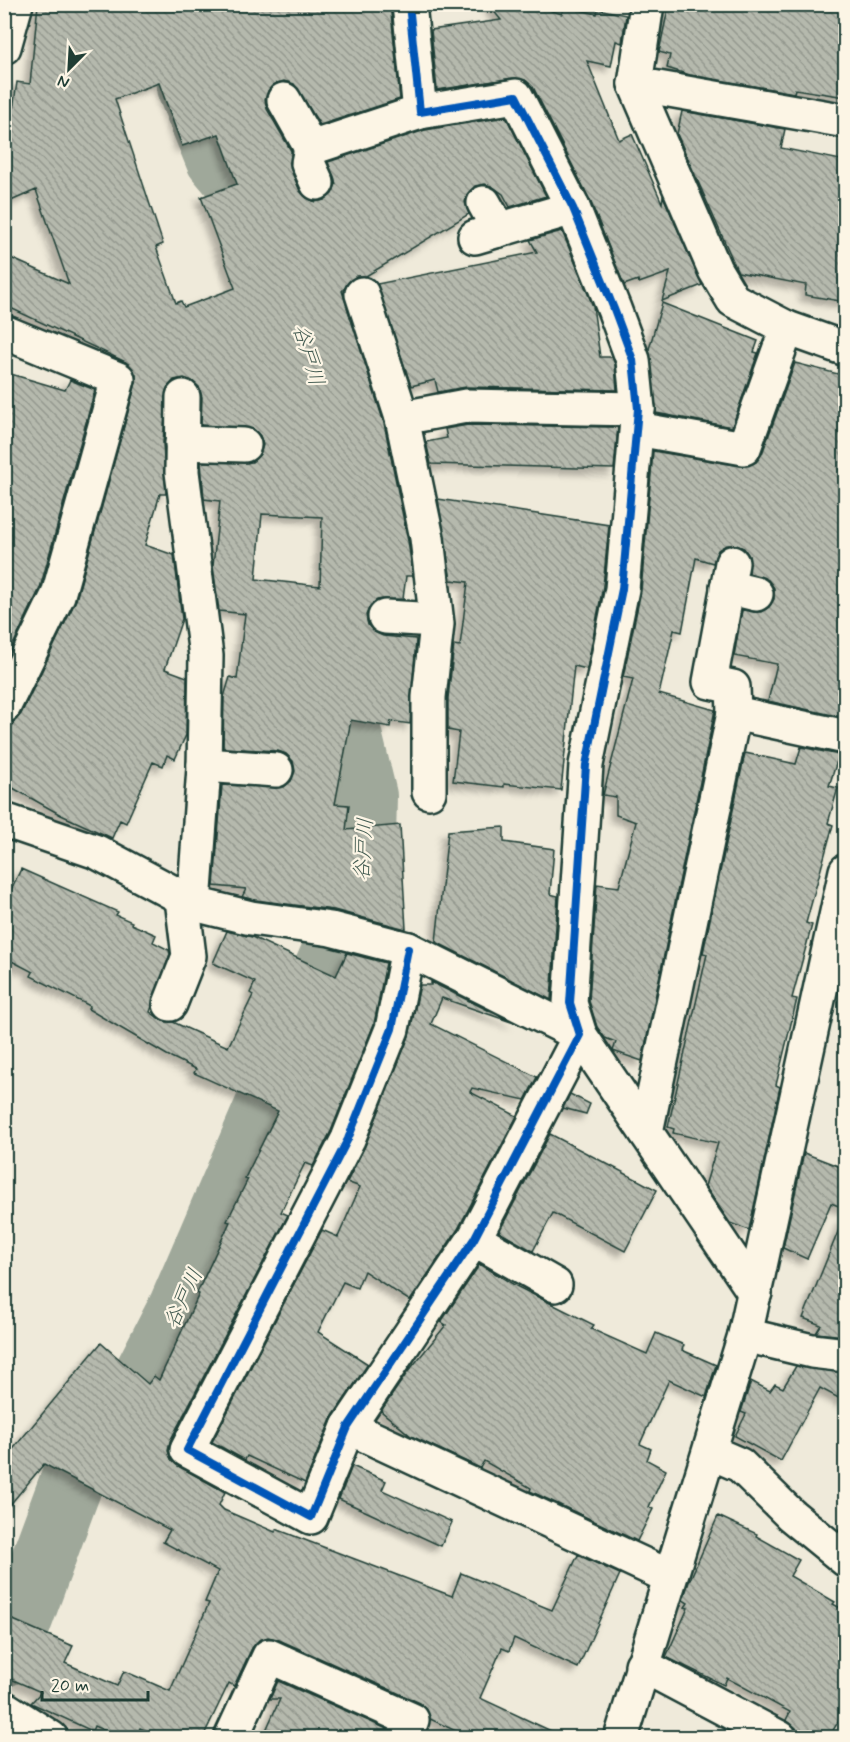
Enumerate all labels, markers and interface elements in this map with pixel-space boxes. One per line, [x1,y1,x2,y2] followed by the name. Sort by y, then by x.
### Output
[39,39,99,99] north arrow
[54,70,73,93] text: N
[286,321,330,389] water label: 谷戸川
[348,817,380,881] water label: 谷戸川
[158,1264,210,1333] water label: 谷戸川
[42,1664,148,1702] scale bar
[51,1674,89,1698] text: 20 m

